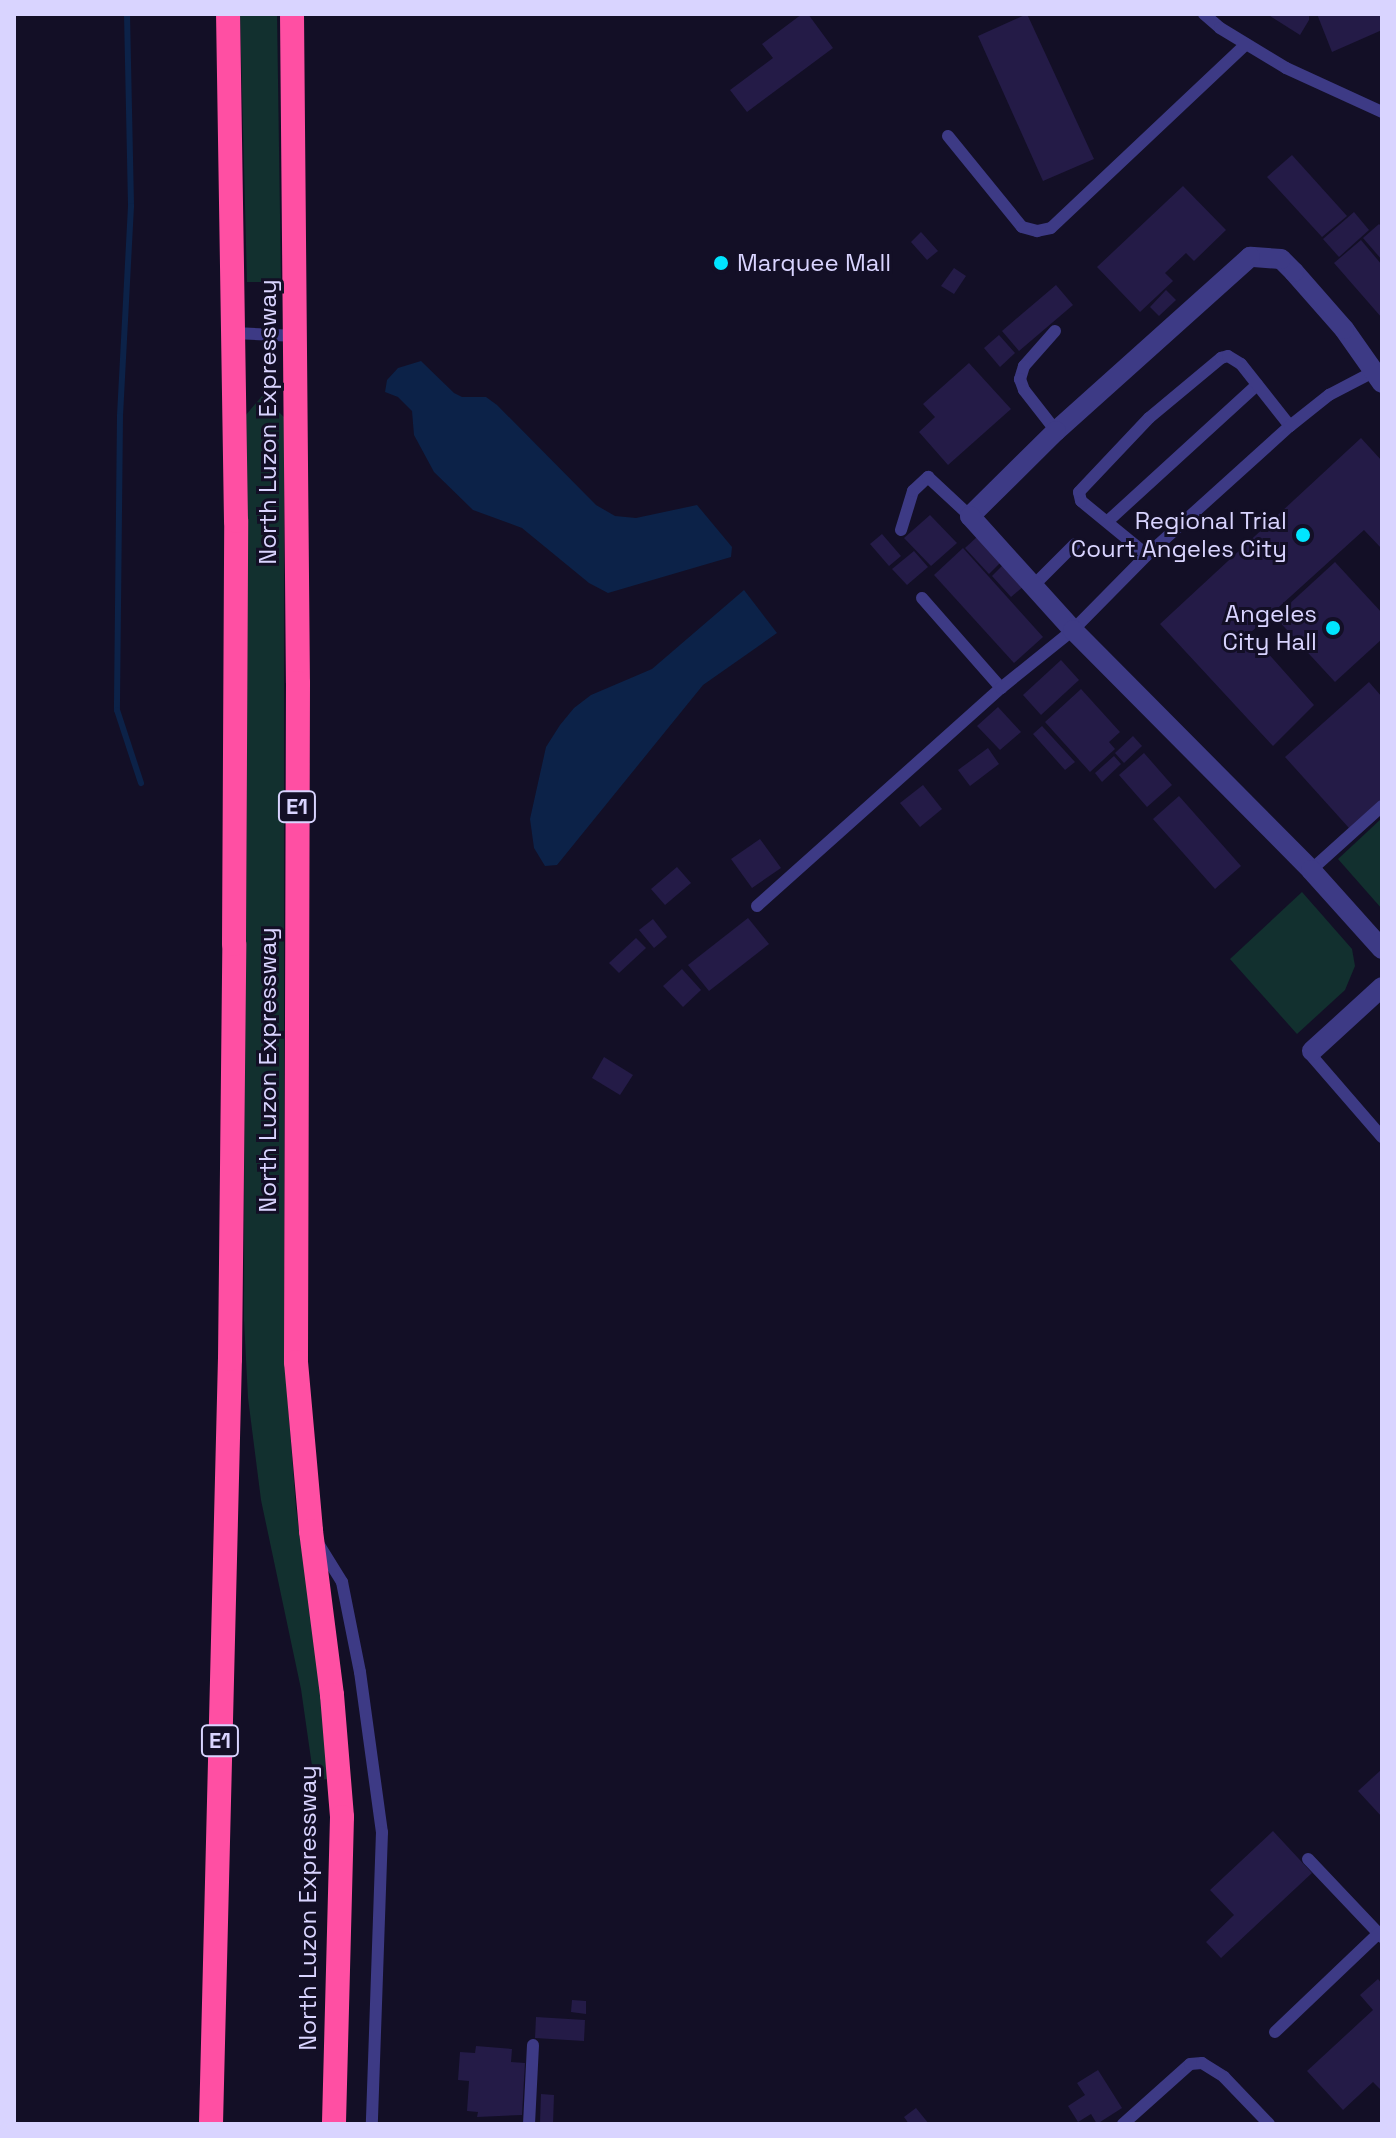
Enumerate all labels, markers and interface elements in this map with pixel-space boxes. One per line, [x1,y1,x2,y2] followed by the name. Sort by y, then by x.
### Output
[737,249,891,277] place label: Marquee Mall
[712,254,730,272] marker: Marquee Mall
[254,279,282,565] street label: North Luzon Expressway
[1070,507,1287,563] place label: Regional Trial Court Angeles City
[1294,526,1312,544] marker: Regional Trial Court Angeles City
[1223,600,1317,656] place label: Angeles City Hall
[1324,619,1342,637] marker: Angeles City Hall
[277,789,317,825] road number: E1
[254,927,282,1213] street label: North Luzon Expressway
[200,1723,240,1759] road number: E1
[294,1765,322,2051] street label: North Luzon Expressway

